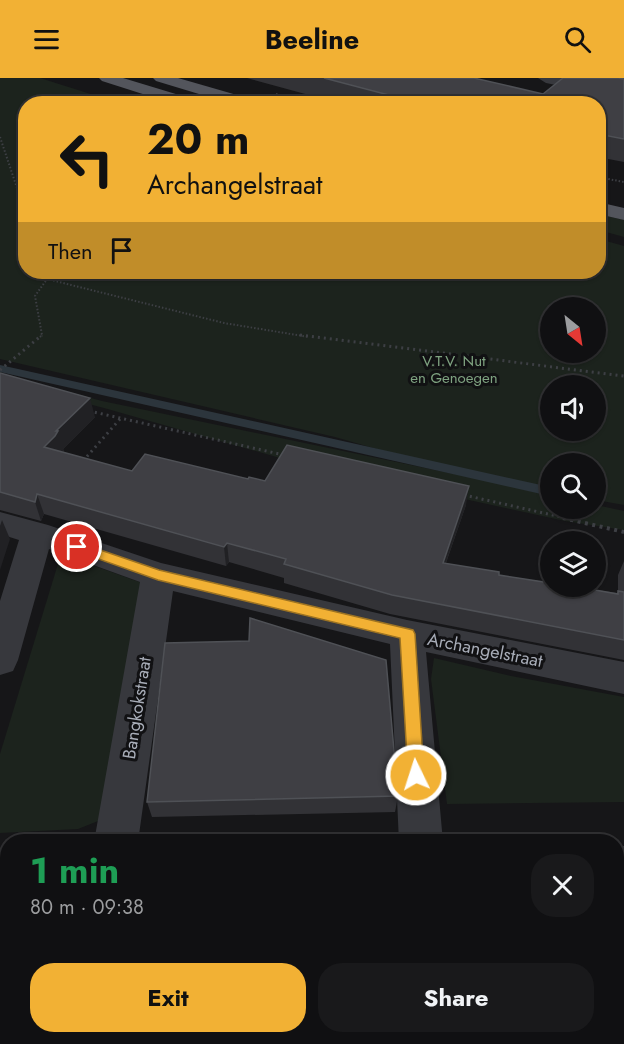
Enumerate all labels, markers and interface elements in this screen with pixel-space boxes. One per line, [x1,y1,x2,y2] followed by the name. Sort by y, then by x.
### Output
[265,20,359,59] text: Beeline
[30,23,63,56] icon: menu
[561,23,594,56] icon: search
[147,109,249,170] text: 20 m
[48,120,126,198] icon: left
[147,165,323,204] text: Archangelstraat
[105,234,138,267] icon: arrive
[48,235,93,267] text: Then
[540,297,606,363] north arrow
[540,297,606,597] map controls
[410,350,498,389] park label: V.T.V. Nut en Genoegen
[540,375,606,441] button: sound
[540,453,606,519] button: search
[51,521,102,572] pin
[60,530,93,563] icon: arrive
[540,531,606,597] button: layers
[425,626,546,674] street label: Archangelstraat
[116,654,158,761] street label: Bangkokstraat
[384,743,448,807] position arrow
[30,844,119,896] text: 1 min
[531,854,594,917] button: close
[30,893,144,922] text: 80 m · 09:38
[30,963,306,1032] button: Exit
[318,963,594,1032] button: Share

